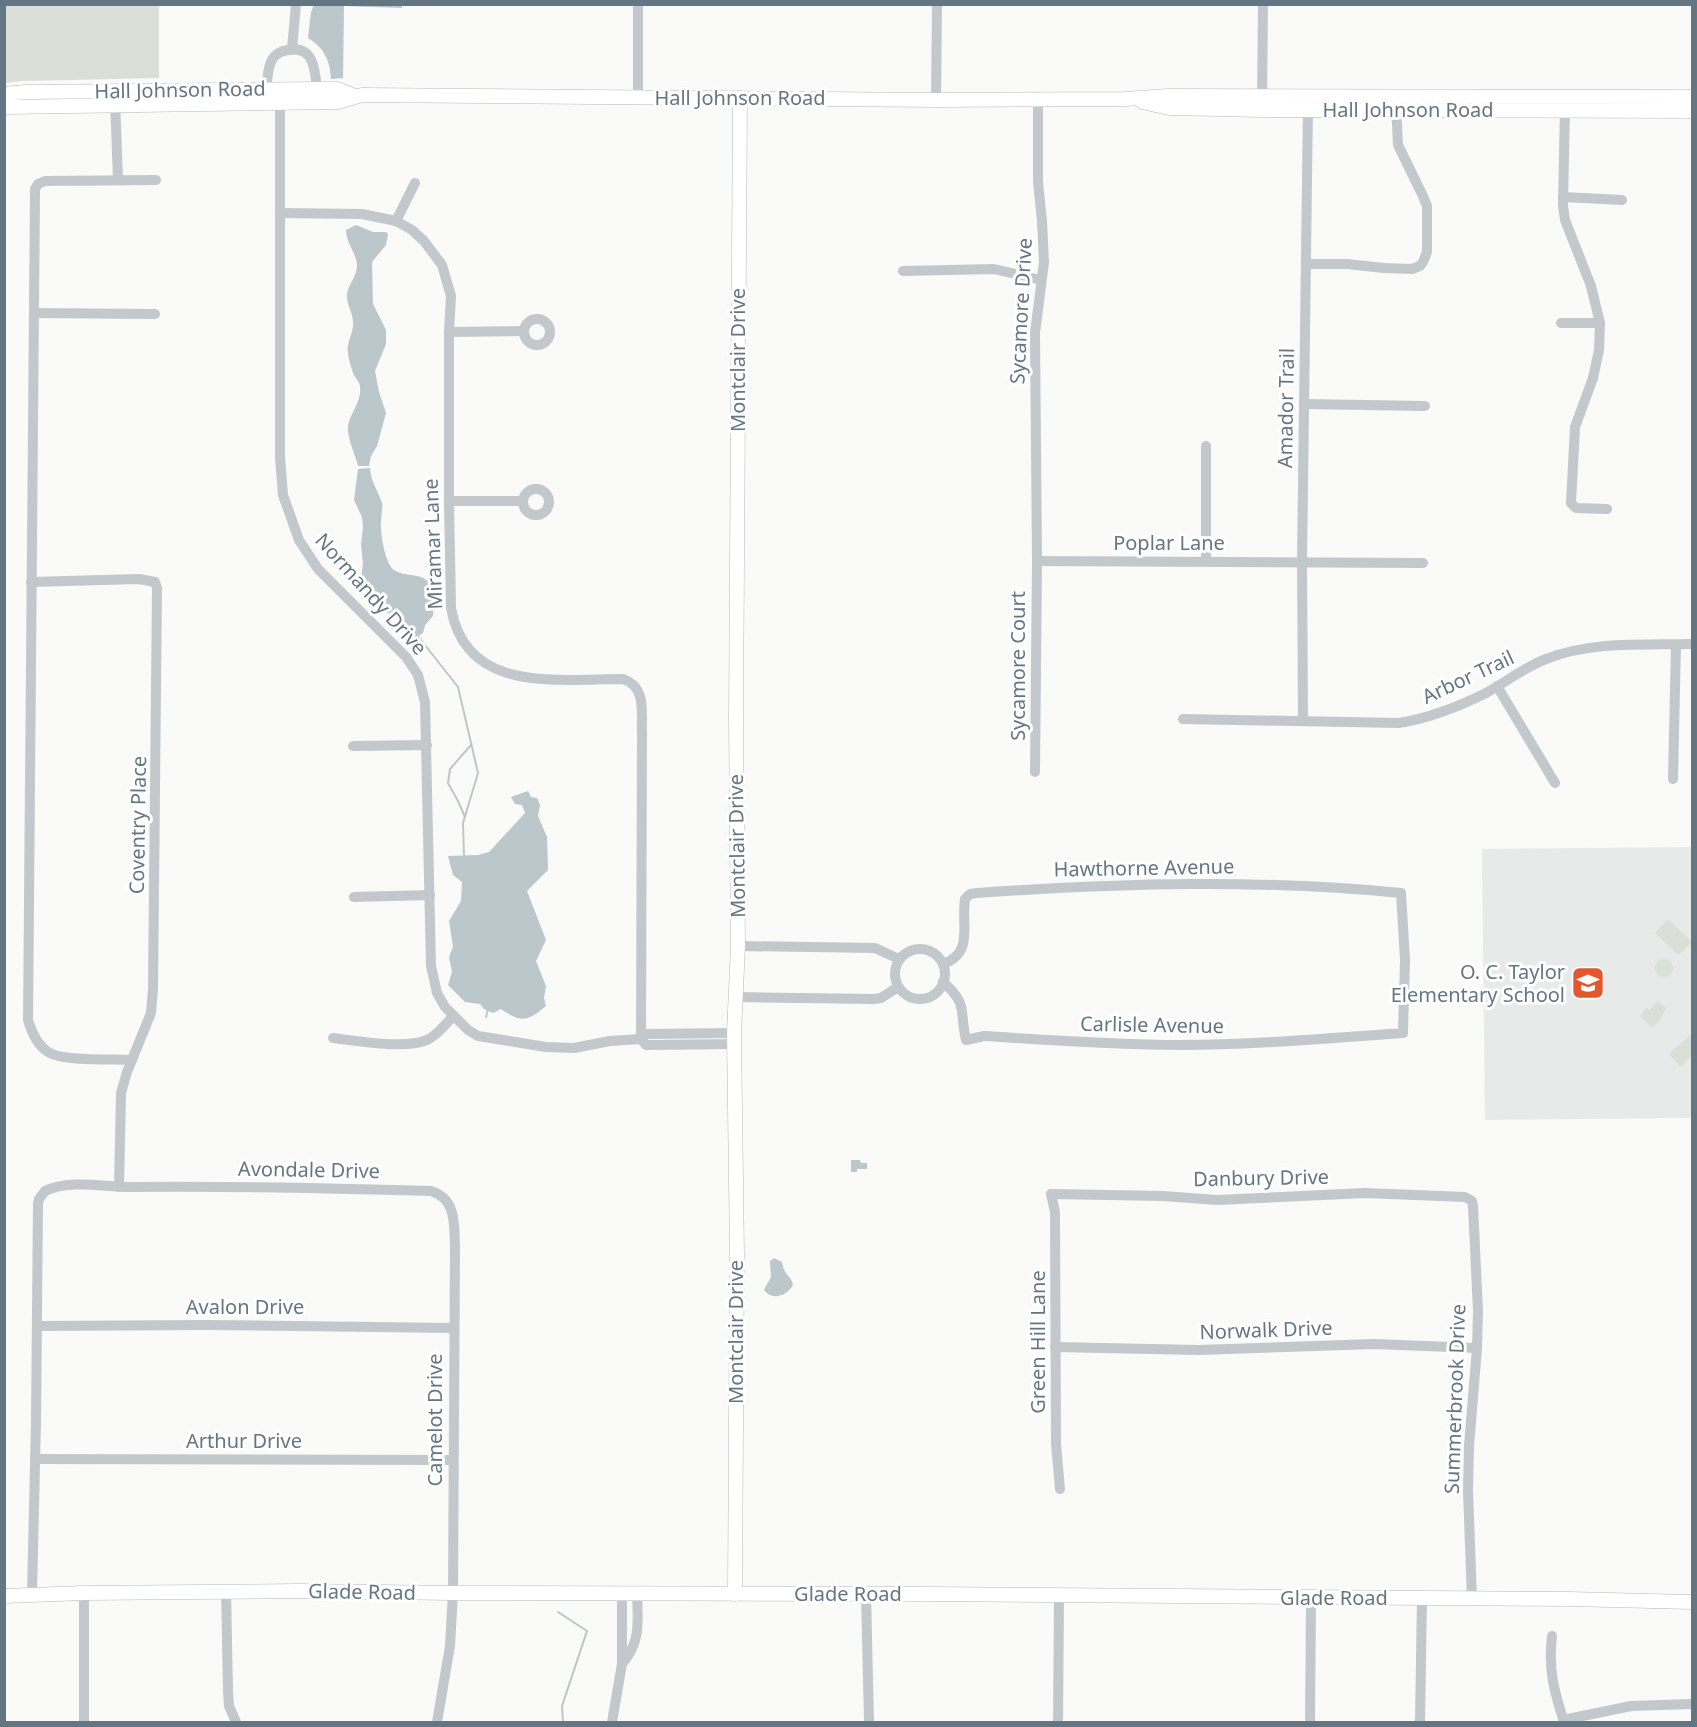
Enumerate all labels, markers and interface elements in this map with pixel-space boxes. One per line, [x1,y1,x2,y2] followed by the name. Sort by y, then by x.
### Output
[94,75,266,104] street label: Hall Johnson Road
[654,84,826,111] street label: Hall Johnson Road
[1322,96,1494,123] street label: Hall Johnson Road
[1003,237,1038,385] street label: Sycamore Drive
[724,288,751,432] street label: Montclair Drive
[1271,348,1300,468] street label: Amador Trail
[417,478,448,610] street label: Miramar Lane
[309,527,433,660] street label: Normandy Drive
[1113,529,1225,556] street label: Poplar Lane
[1004,591,1031,741] street label: Sycamore Court
[1417,644,1518,710] street label: Arbor Trail
[123,756,152,894] street label: Coventry Place
[722,774,751,918] street label: Montclair Drive
[1053,852,1235,883] street label: Hawthorne Avenue
[1391,958,1565,1008] place label: O. C. Taylor Elementary School
[1570,965,1606,1001] school or university icon: O. C. Taylor Elementary School
[1080,1010,1224,1039] street label: Carlisle Avenue
[238,1155,380,1184] street label: Avondale Drive
[1193,1163,1329,1192] street label: Danbury Drive
[722,1260,749,1404] street label: Montclair Drive
[1024,1270,1051,1414] street label: Green Hill Lane
[186,1293,304,1320] street label: Avalon Drive
[1438,1304,1471,1494] street label: Summerbrook Drive
[1199,1314,1333,1345] street label: Norwalk Drive
[421,1354,448,1486] street label: Camelot Drive
[186,1427,302,1454] street label: Arthur Drive
[308,1577,416,1606] street label: Glade Road
[794,1580,902,1607] street label: Glade Road
[1280,1584,1388,1611] street label: Glade Road

